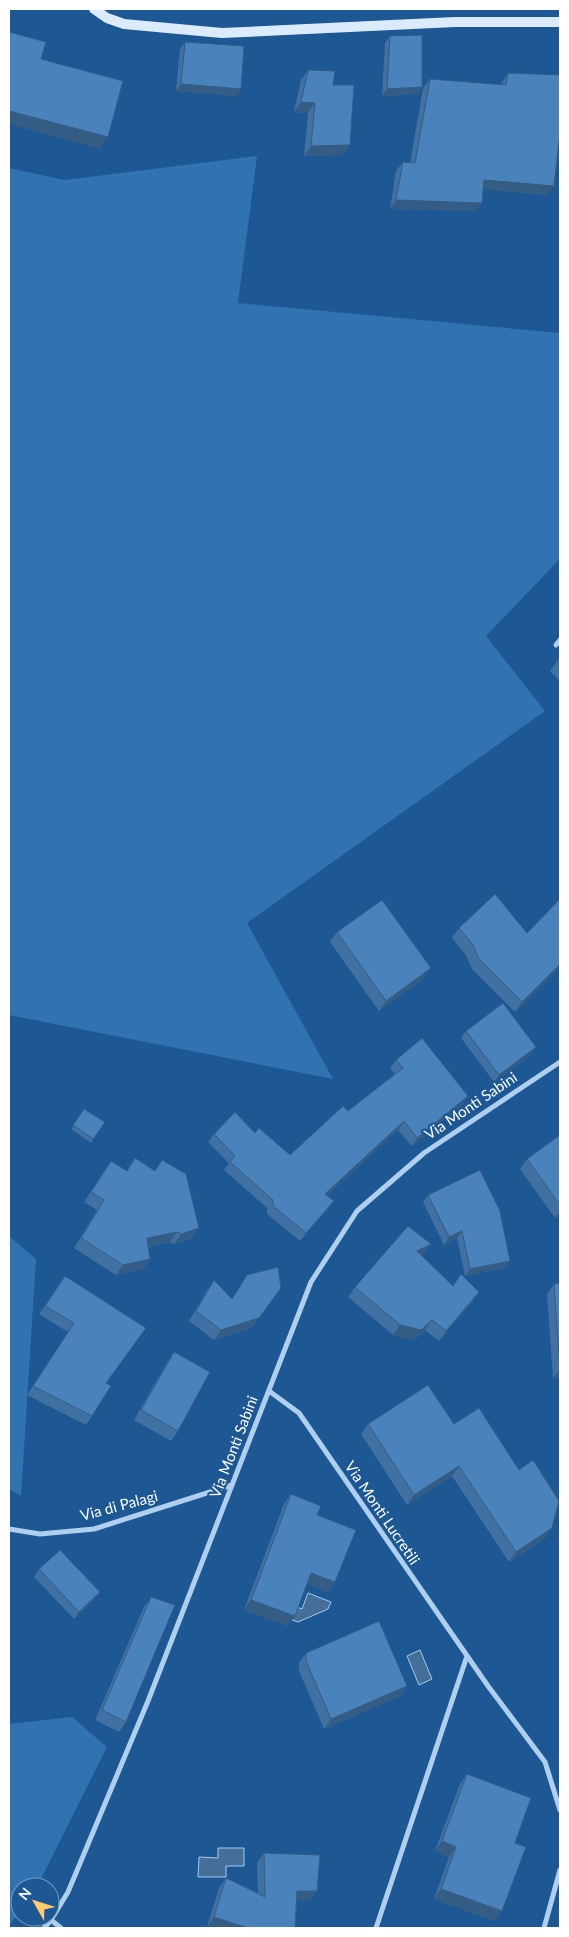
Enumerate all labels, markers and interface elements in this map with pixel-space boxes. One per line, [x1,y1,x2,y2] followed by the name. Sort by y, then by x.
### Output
[421,1067,520,1143] street label: Via Monti Sabini
[205,1393,261,1500] street label: Via Monti Sabini
[342,1457,424,1568] street label: Via Monti Lucretili
[78,1486,159,1524] street label: Via di Palagi
[10,1877,60,1927] north arrow
[15,1884,35,1903] text: N

